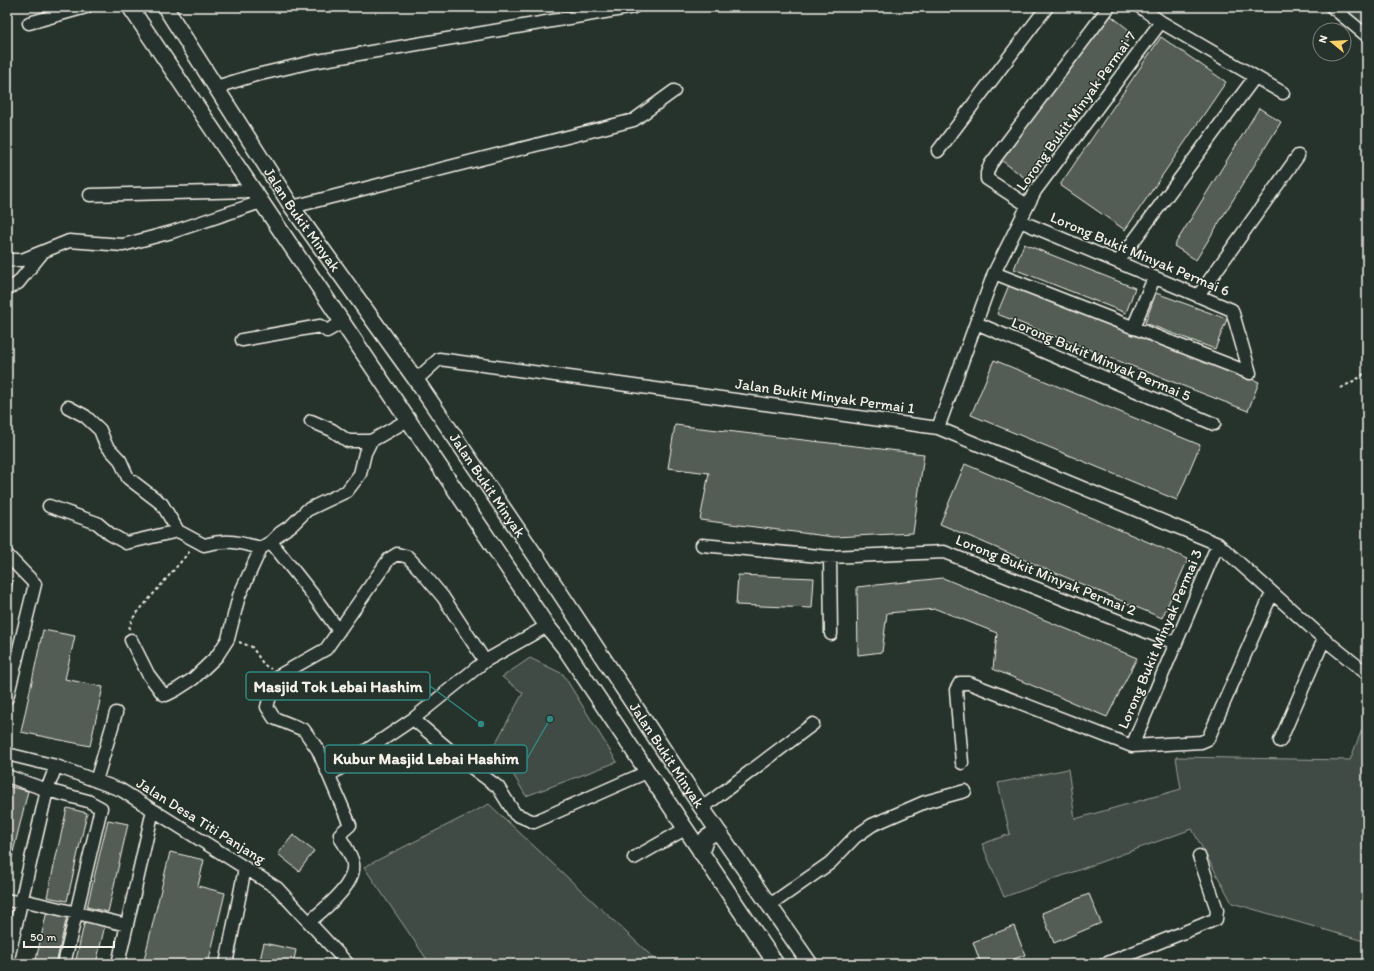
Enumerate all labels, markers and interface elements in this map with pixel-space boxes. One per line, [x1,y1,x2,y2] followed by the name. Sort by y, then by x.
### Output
[1312,22,1352,62] north arrow
[1012,27,1140,194] street label: Lorong Bukit Minyak Permai 7
[1316,34,1330,45] text: N
[260,164,345,275] street label: Jalan Bukit Minyak
[1048,208,1232,300] street label: Lorong Bukit Minyak Permai 6
[1009,313,1193,405] street label: Lorong Bukit Minyak Permai 5
[734,375,916,418] street label: Jalan Bukit Minyak Permai 1
[446,429,530,541] street label: Jalan Bukit Minyak
[953,530,1139,620] street label: Lorong Bukit Minyak Permai 2
[1114,546,1206,732] street label: Lorong Bukit Minyak Permai 3
[246,672,430,700] callout: Masjid Tok Lebai Hashim
[253,677,423,697] text: Masjid Tok Lebai Hashim
[626,699,708,811] street label: Jalan Bukit Minyak
[325,745,527,773] callout: Kubur Masjid Lebai Hashim
[333,749,520,769] text: Kubur Masjid Lebai Hashim
[133,774,269,868] street label: Jalan Desa Titi Panjang
[24,923,114,949] scale bar
[30,930,56,944] text: 50 m

